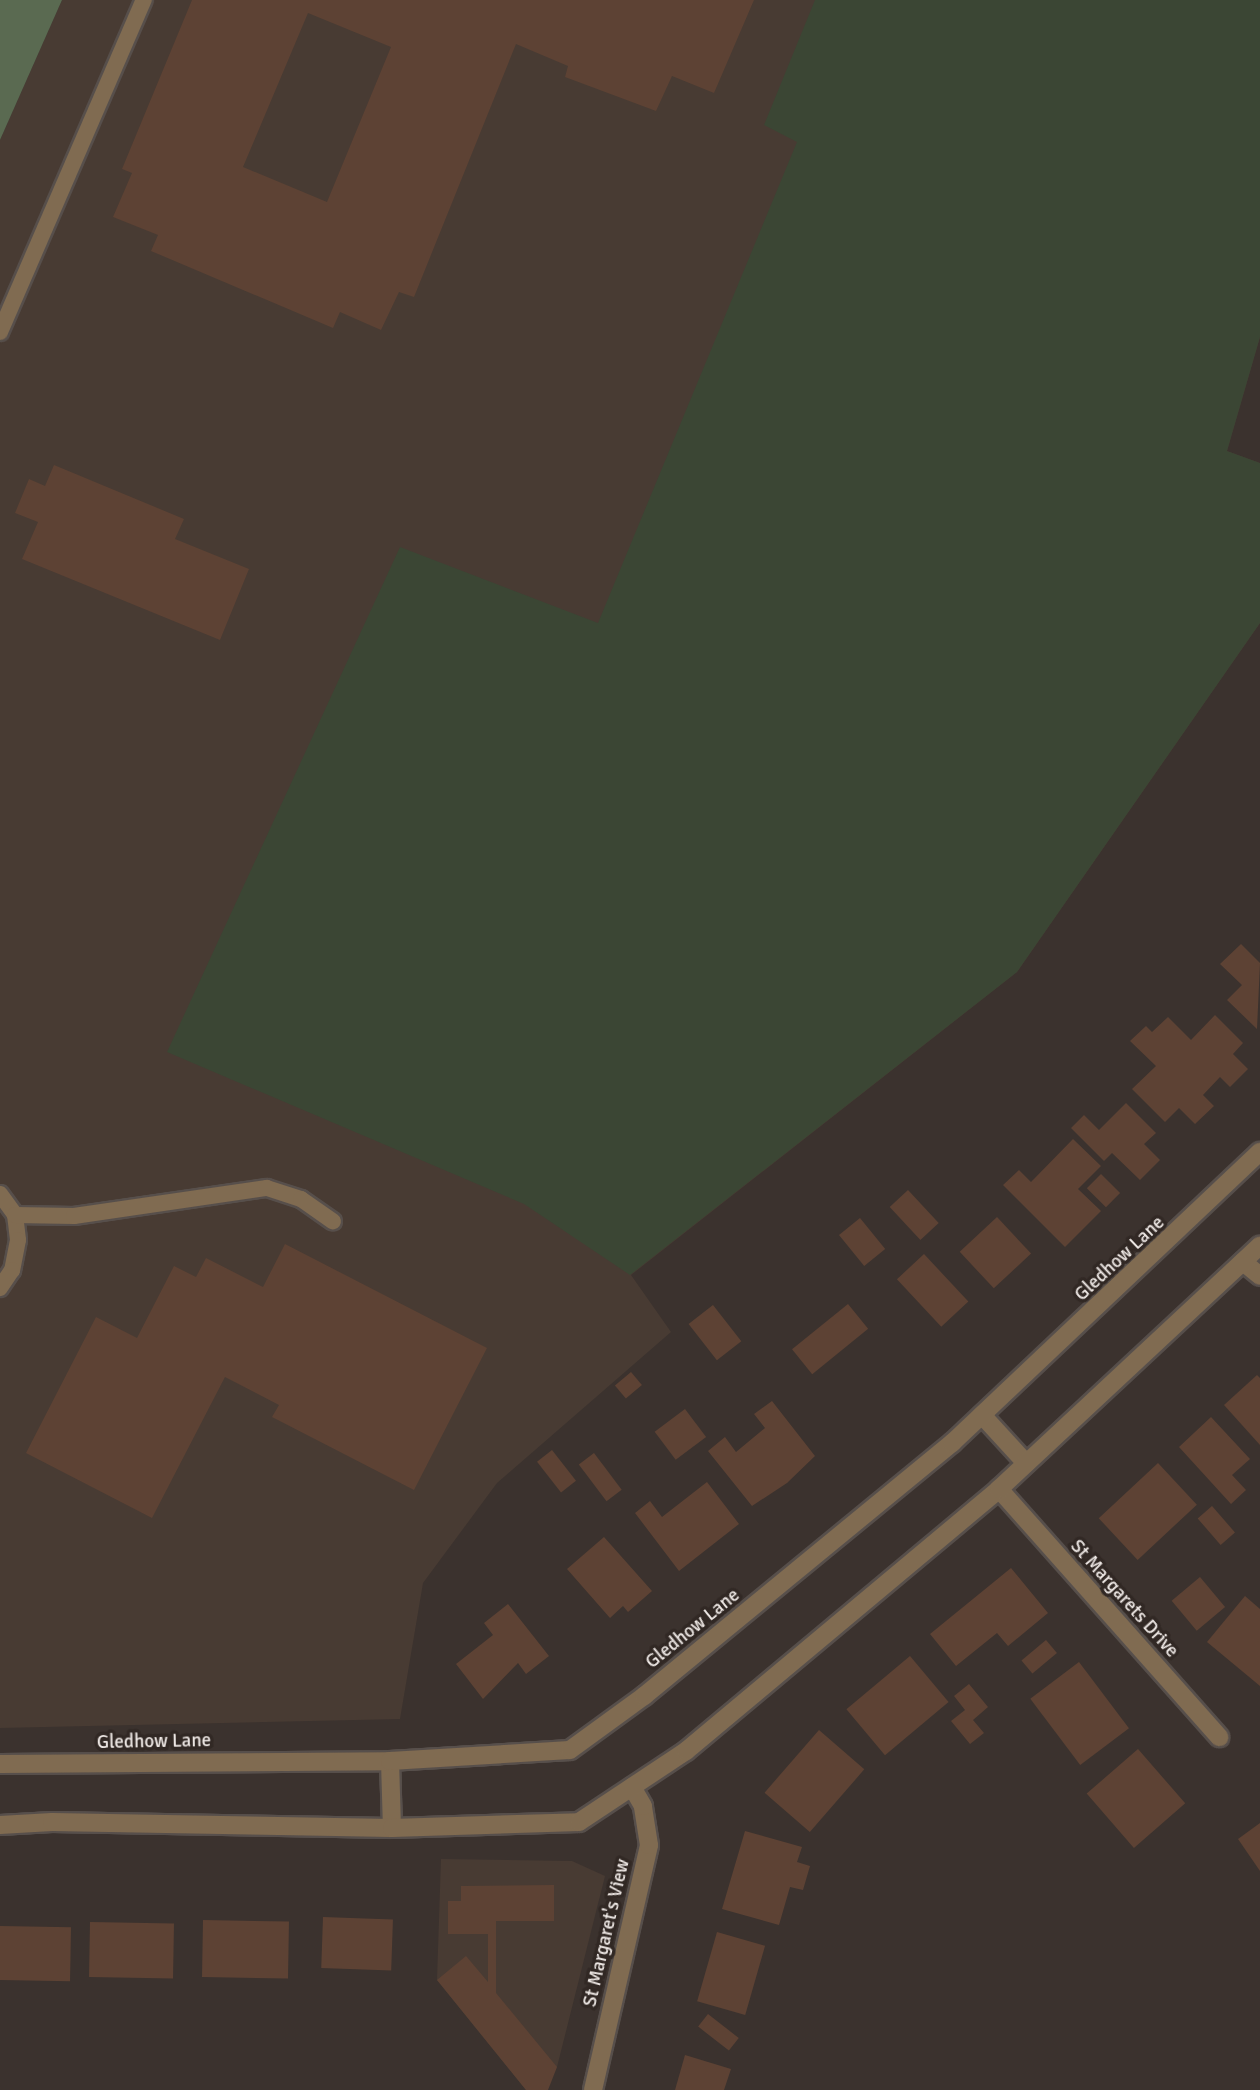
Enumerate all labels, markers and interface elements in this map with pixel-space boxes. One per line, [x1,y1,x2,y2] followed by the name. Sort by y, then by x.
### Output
[1070,1212,1170,1306] street label: Gledhow Lane
[1065,1535,1183,1663] street label: St Margarets Drive
[641,1584,745,1674] street label: Gledhow Lane
[97,1730,211,1754] street label: Gledhow Lane
[579,1857,635,2009] street label: St Margaret's View

